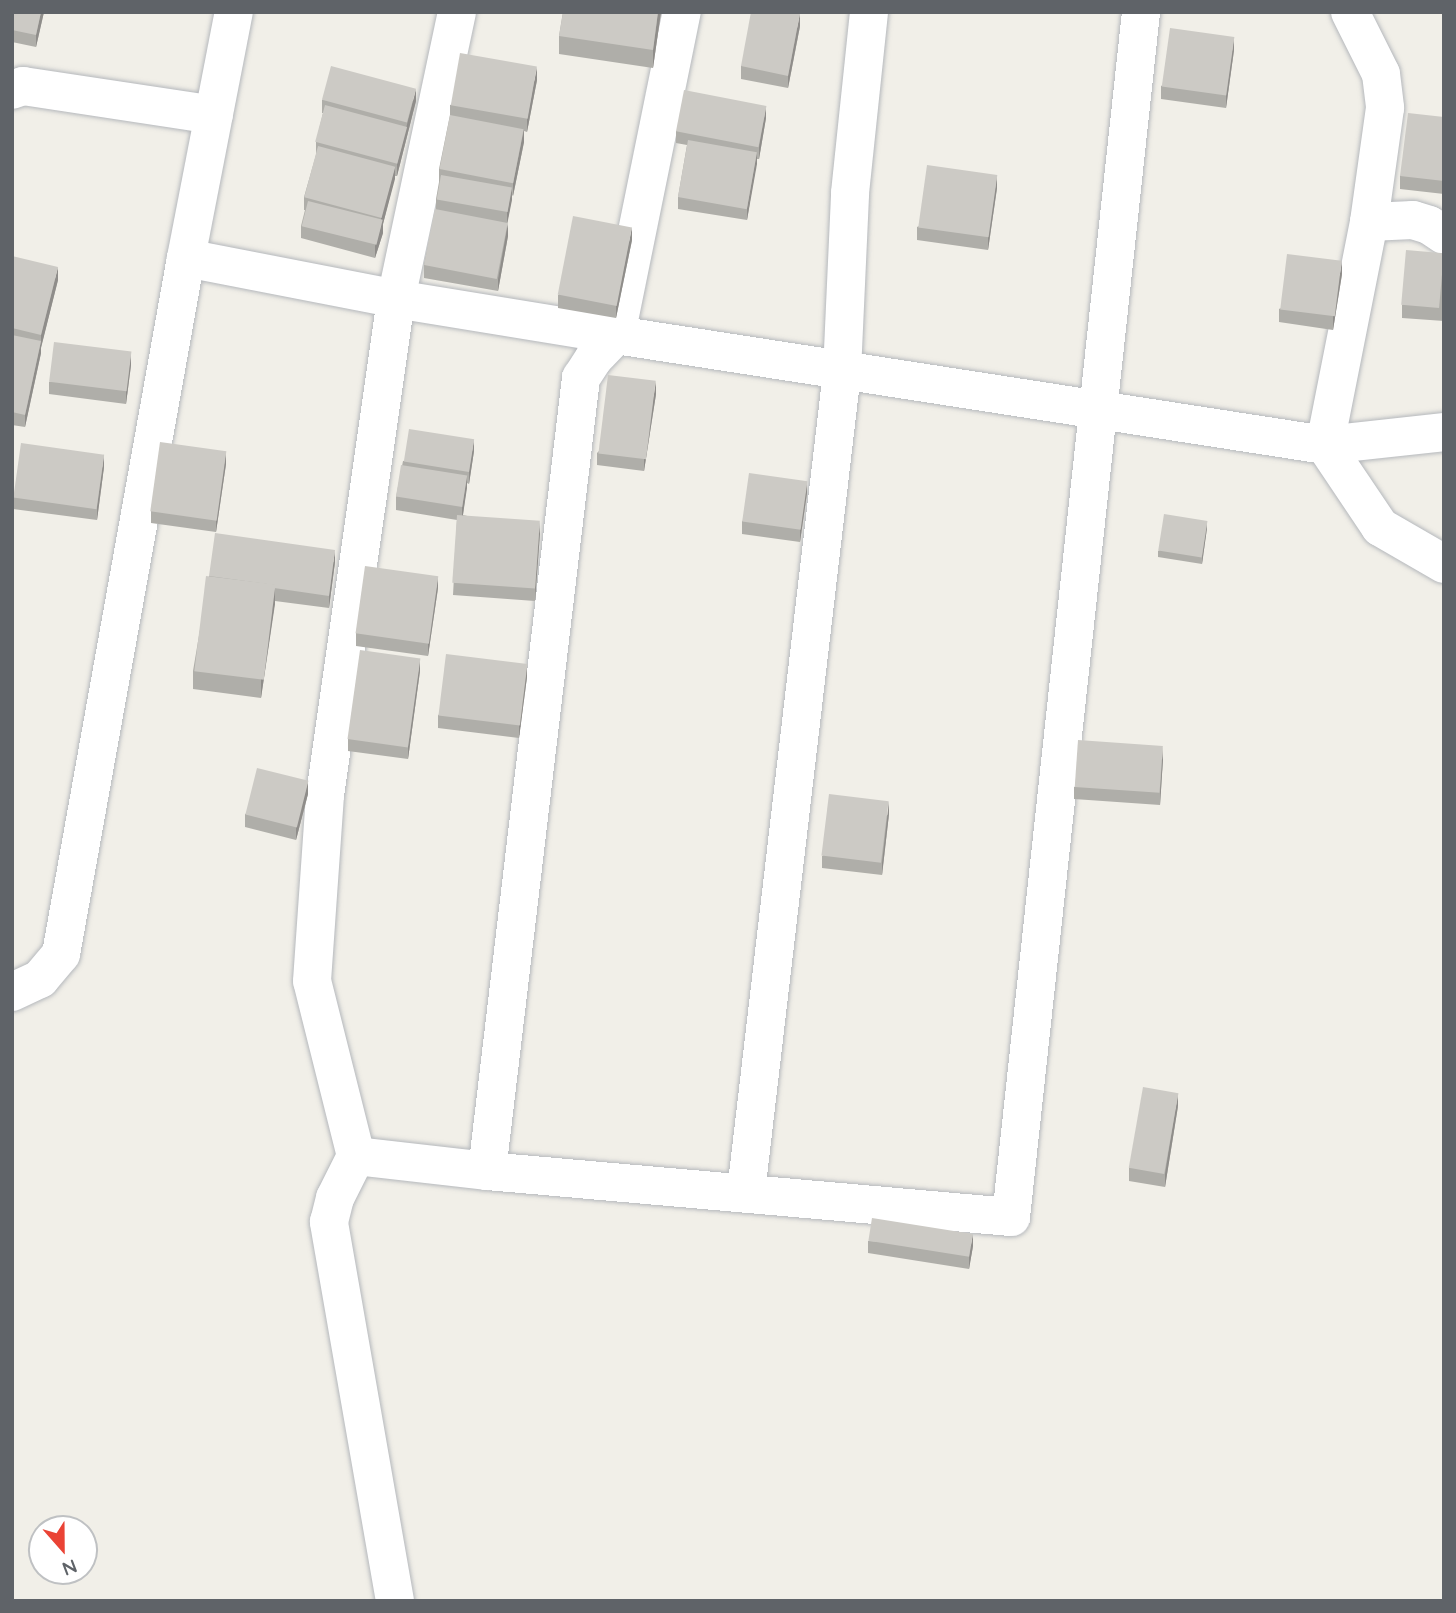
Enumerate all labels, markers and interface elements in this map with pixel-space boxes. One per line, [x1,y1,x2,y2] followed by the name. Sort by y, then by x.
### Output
[28,1515,98,1585] north arrow
[59,1554,81,1581] text: N

